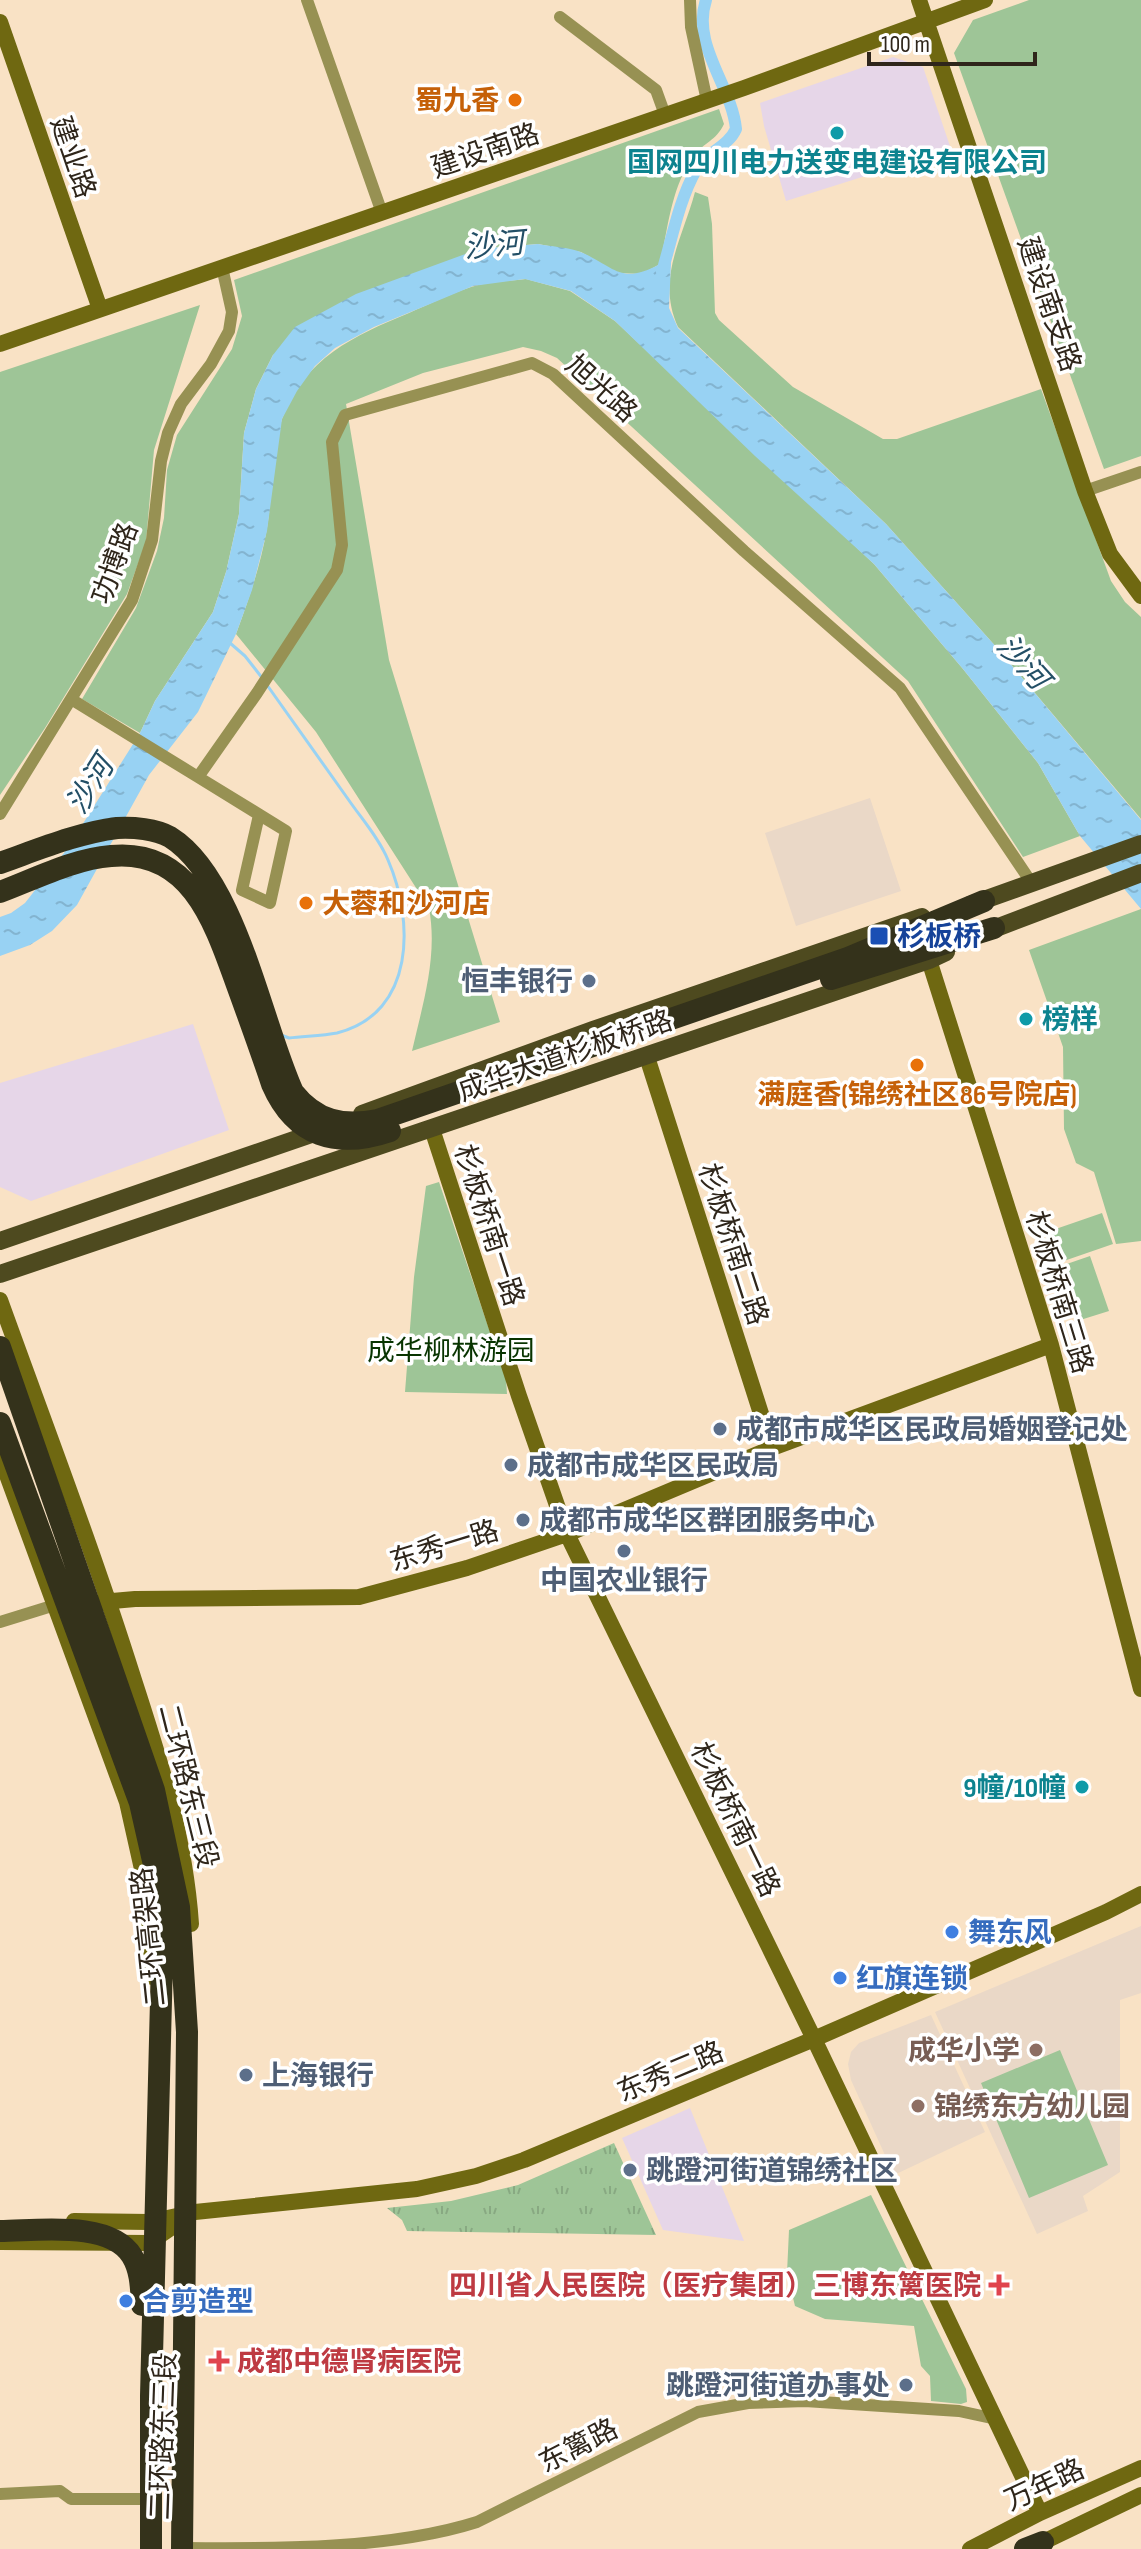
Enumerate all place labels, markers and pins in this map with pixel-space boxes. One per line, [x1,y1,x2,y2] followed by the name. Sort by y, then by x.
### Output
[415,85,499,118] place label: 蜀九香
[506,91,524,109] marker: 蜀九香
[828,124,846,142] marker: 国网四川电力送变电建设有限公司
[627,147,1047,180] place label: 国网四川电力送变电建设有限公司
[322,888,490,921] place label: 大蓉和沙河店
[297,894,315,912] marker: 大蓉和沙河店
[897,921,981,954] place label: 杉板桥
[868,925,890,947] marker: 杉板桥
[461,966,573,999] place label: 恒丰银行
[580,972,598,990] marker: 恒丰银行
[1042,1004,1098,1037] place label: 榜样
[1017,1010,1035,1028] marker: 榜样
[908,1056,926,1074] marker: 满庭香(锦绣社区86号院店)
[757,1079,1077,1112] place label: 满庭香(锦绣社区86号院店)
[736,1414,1128,1447] place label: 成都市成华区民政局婚姻登记处
[711,1420,729,1438] marker: 成都市成华区民政局婚姻登记处
[527,1450,779,1483] place label: 成都市成华区民政局
[502,1456,520,1474] marker: 成都市成华区民政局
[539,1505,875,1538] place label: 成都市成华区群团服务中心
[514,1511,532,1529] marker: 成都市成华区群团服务中心
[615,1542,633,1560] marker: 中国农业银行
[540,1565,708,1598] place label: 中国农业银行
[963,1772,1066,1805] place label: 9幢/10幢
[1073,1778,1091,1796] marker: 9幢/10幢
[968,1917,1052,1950] place label: 舞东风
[943,1923,961,1941] marker: 舞东风
[856,1963,968,1996] place label: 红旗连锁
[831,1969,849,1987] marker: 红旗连锁
[908,2035,1020,2068] place label: 成华小学
[1027,2041,1045,2059] marker: 成华小学
[262,2060,374,2093] place label: 上海银行
[237,2066,255,2084] marker: 上海银行
[934,2091,1130,2124] place label: 锦绣东方幼儿园
[909,2097,927,2115] marker: 锦绣东方幼儿园
[646,2155,898,2188] place label: 跳蹬河街道锦绣社区
[621,2161,639,2179] marker: 跳蹬河街道锦绣社区
[449,2270,981,2303] place label: 四川省人民医院（医疗集团）三博东篱医院
[988,2274,1010,2296] marker: 四川省人民医院（医疗集团）三博东篱医院
[142,2286,254,2319] place label: 合剪造型
[117,2292,135,2310] marker: 合剪造型
[237,2346,461,2379] place label: 成都中德肾病医院
[208,2350,230,2372] marker: 成都中德肾病医院
[666,2370,890,2403] place label: 跳蹬河街道办事处
[897,2376,915,2394] marker: 跳蹬河街道办事处

